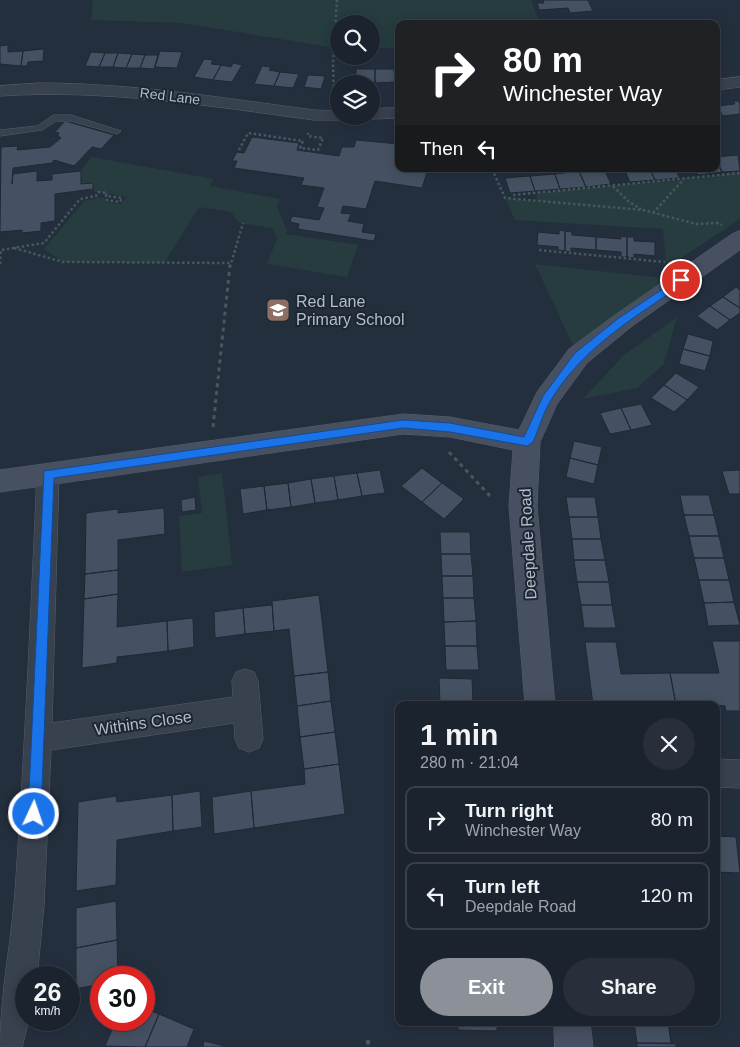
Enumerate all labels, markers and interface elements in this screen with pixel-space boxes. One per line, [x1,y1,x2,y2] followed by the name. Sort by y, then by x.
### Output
[330,15,380,125] map controls
[330,15,380,65] button: search
[420,40,485,105] icon: right
[503,40,583,79] text: 80 m
[330,75,380,125] button: layers
[503,81,662,106] text: Winchester Way
[139,84,201,108] street label: Red Lane
[473,135,501,163] icon: left
[420,138,463,159] text: Then
[660,259,702,301] pin
[667,266,695,294] icon: arrive
[296,293,404,328] place label: Red Lane Primary School
[265,297,291,323] school or university icon: Red Lane Primary School
[517,488,539,600] street label: Deepdale Road
[93,708,193,738] street label: Withins Close
[420,718,498,751] text: 1 min
[643,718,695,770] button: close
[420,754,519,771] text: 280 m · 21:04
[7,787,59,839] position arrow
[465,800,553,821] text: Turn right
[422,806,450,834] icon: right
[651,809,693,830] text: 80 m
[465,822,581,839] text: Winchester Way
[465,876,540,897] text: Turn left
[422,882,450,910] icon: left
[640,885,693,906] text: 120 m
[465,898,576,915] text: Deepdale Road
[420,958,553,1016] button: Exit
[563,958,695,1016] button: Share
[90,966,155,1031] speed limit sign: 30
[34,978,61,1006] text: 26
[34,1004,61,1018] text: km/h

